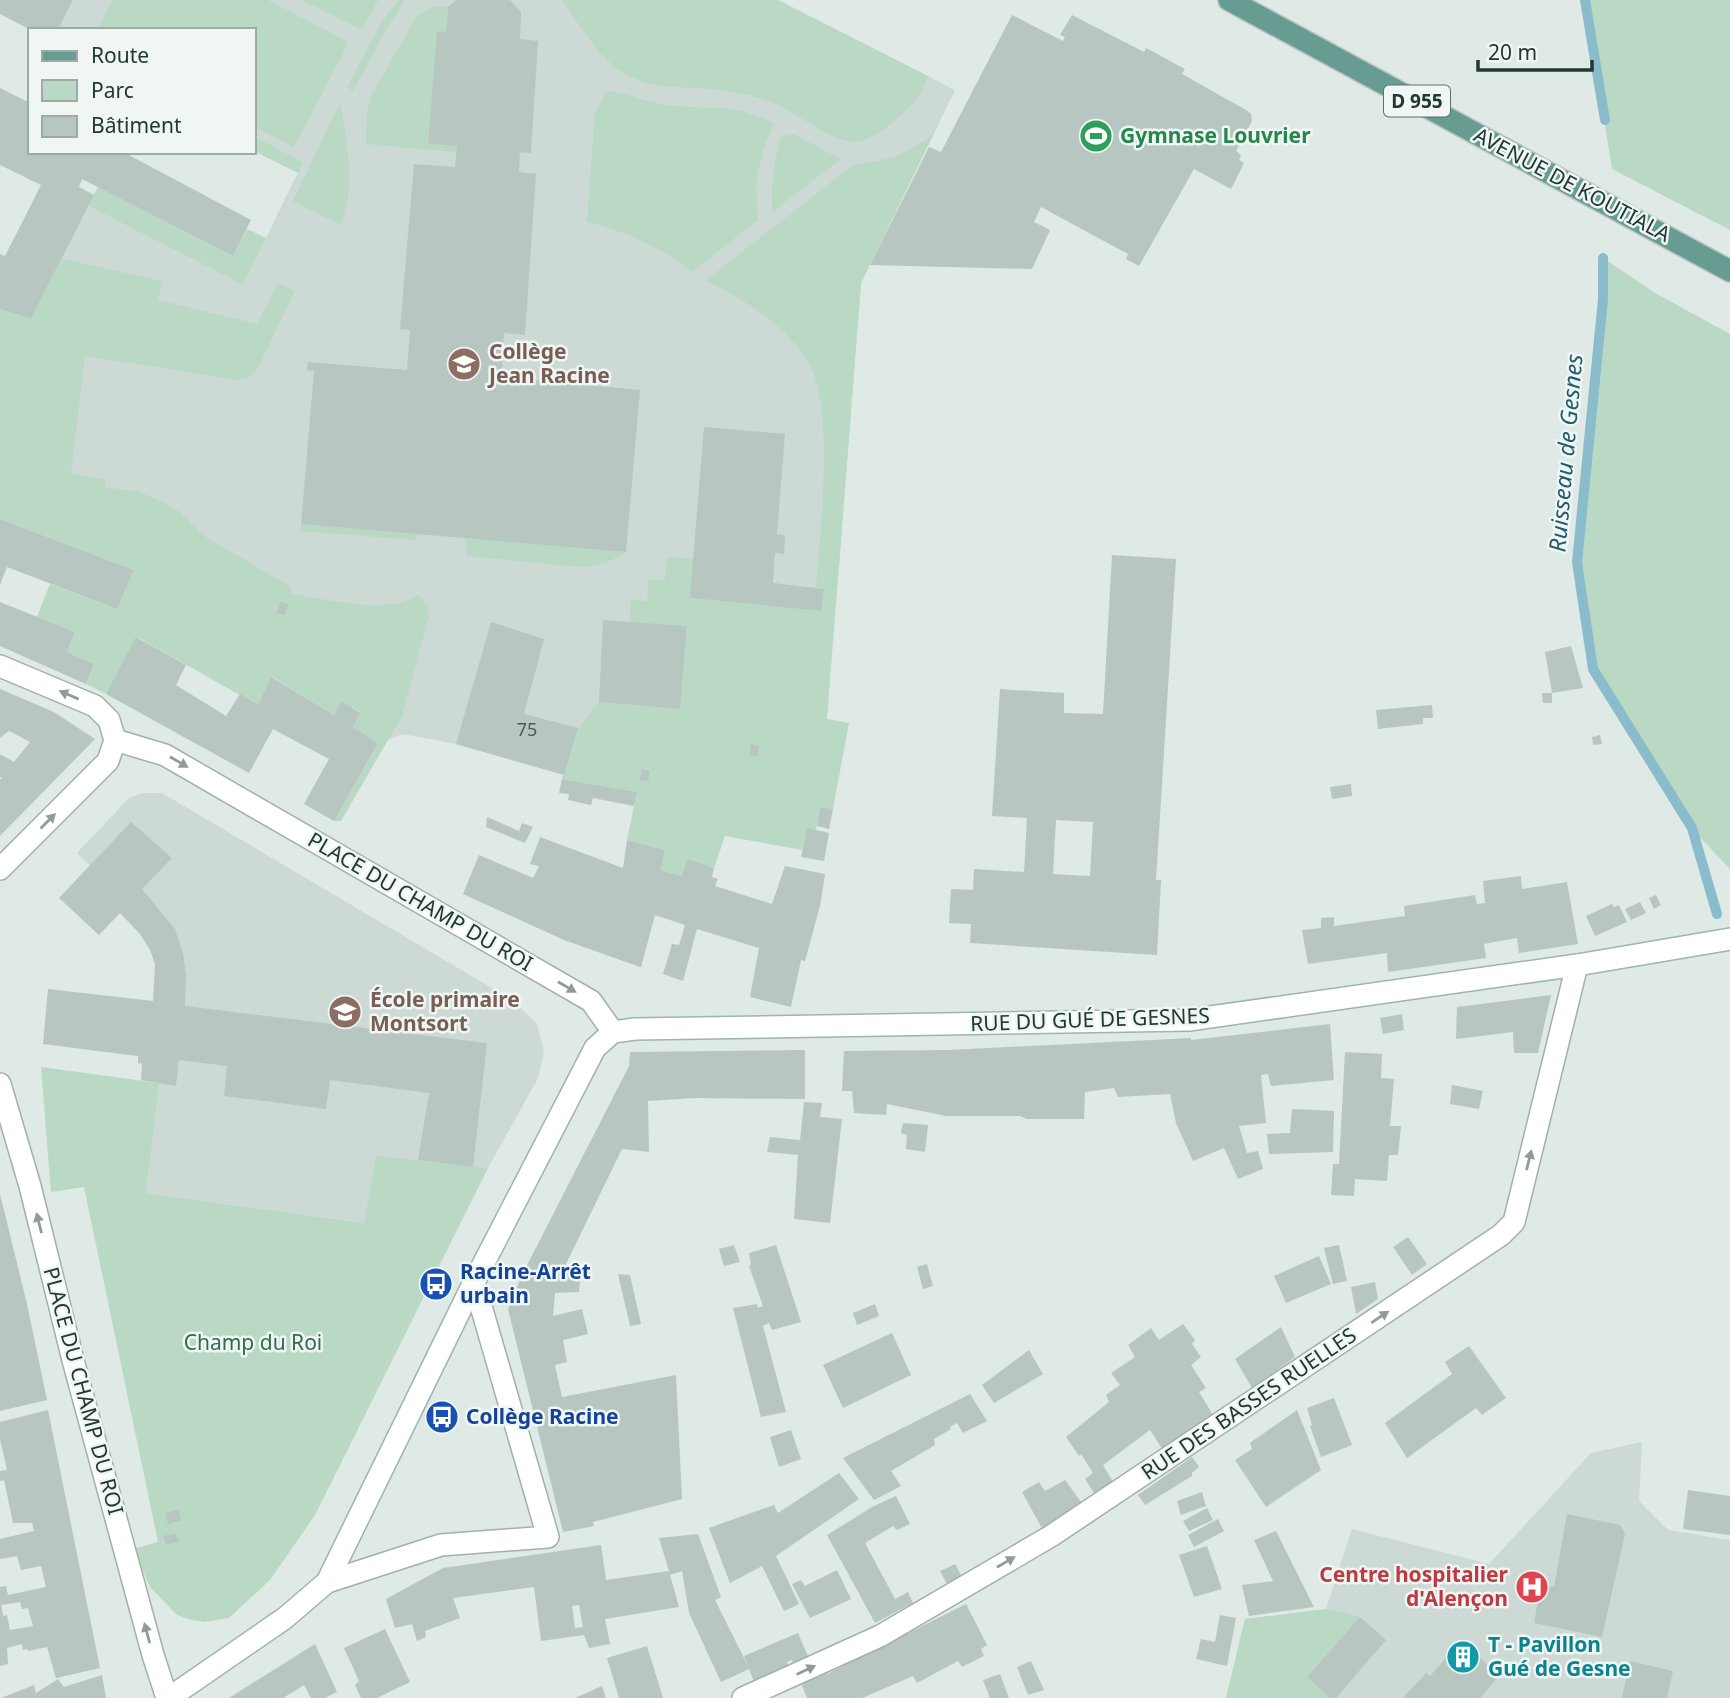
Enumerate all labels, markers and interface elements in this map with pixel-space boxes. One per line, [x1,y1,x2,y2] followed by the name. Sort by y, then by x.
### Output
[28,28,256,154] legend
[1478,28,1592,72] scale bar
[1488,38,1537,66] text: 20 m
[91,41,149,69] text: Route
[91,76,134,104] text: Parc
[1384,86,1450,116] road number: D 955
[91,111,182,139] text: Bâtiment
[1077,117,1115,155] sports icon: Gymnase Louvrier
[1469,120,1676,248] street label: AVENUE DE KOUTIALA
[1120,121,1311,149] place label: Gymnase Louvrier
[487,337,610,389] place label: Collège Jean Racine
[445,345,483,383] school or university icon: Collège Jean Racine
[1540,353,1590,553] water label: Ruisseau de Gesnes
[59,689,79,701] one-way arrow
[517,717,537,741] house number: 75
[169,756,188,769] one-way arrow
[40,813,56,830] one-way arrow
[303,825,538,977] street label: PLACE DU CHAMP DU ROI
[557,981,576,993] one-way arrow
[370,985,520,1037] place label: École primaire Montsort
[326,993,364,1031] school or university icon: École primaire Montsort
[970,1001,1210,1037] street label: RUE DU GUÉ DE GESNES
[1524,1149,1535,1171] one-way arrow
[33,1212,44,1234] one-way arrow
[460,1257,591,1309] place label: Racine-Arrêt urbain
[37,1264,131,1518] street label: PLACE DU CHAMP DU ROI
[417,1265,455,1303] bus stop icon: Racine-Arrêt urbain
[1371,1311,1390,1324] one-way arrow
[1135,1321,1361,1486] street label: RUE DES BASSES RUELLES
[184,1328,322,1356] park label: Champ du Roi
[423,1398,461,1436] bus stop icon: Collège Racine
[466,1402,619,1430] place label: Collège Racine
[996,1556,1015,1568] one-way arrow
[1319,1560,1509,1612] place label: Centre hospitalier d'Alençon
[1513,1568,1551,1606] hospital icon: Centre hospitalier d'Alençon
[142,1622,152,1643] one-way arrow
[1488,1630,1631,1682] place label: T - Pavillon Gué de Gesne
[1444,1638,1482,1676] building icon: T - Pavillon Gué de Gesne
[795,1664,816,1675] one-way arrow

